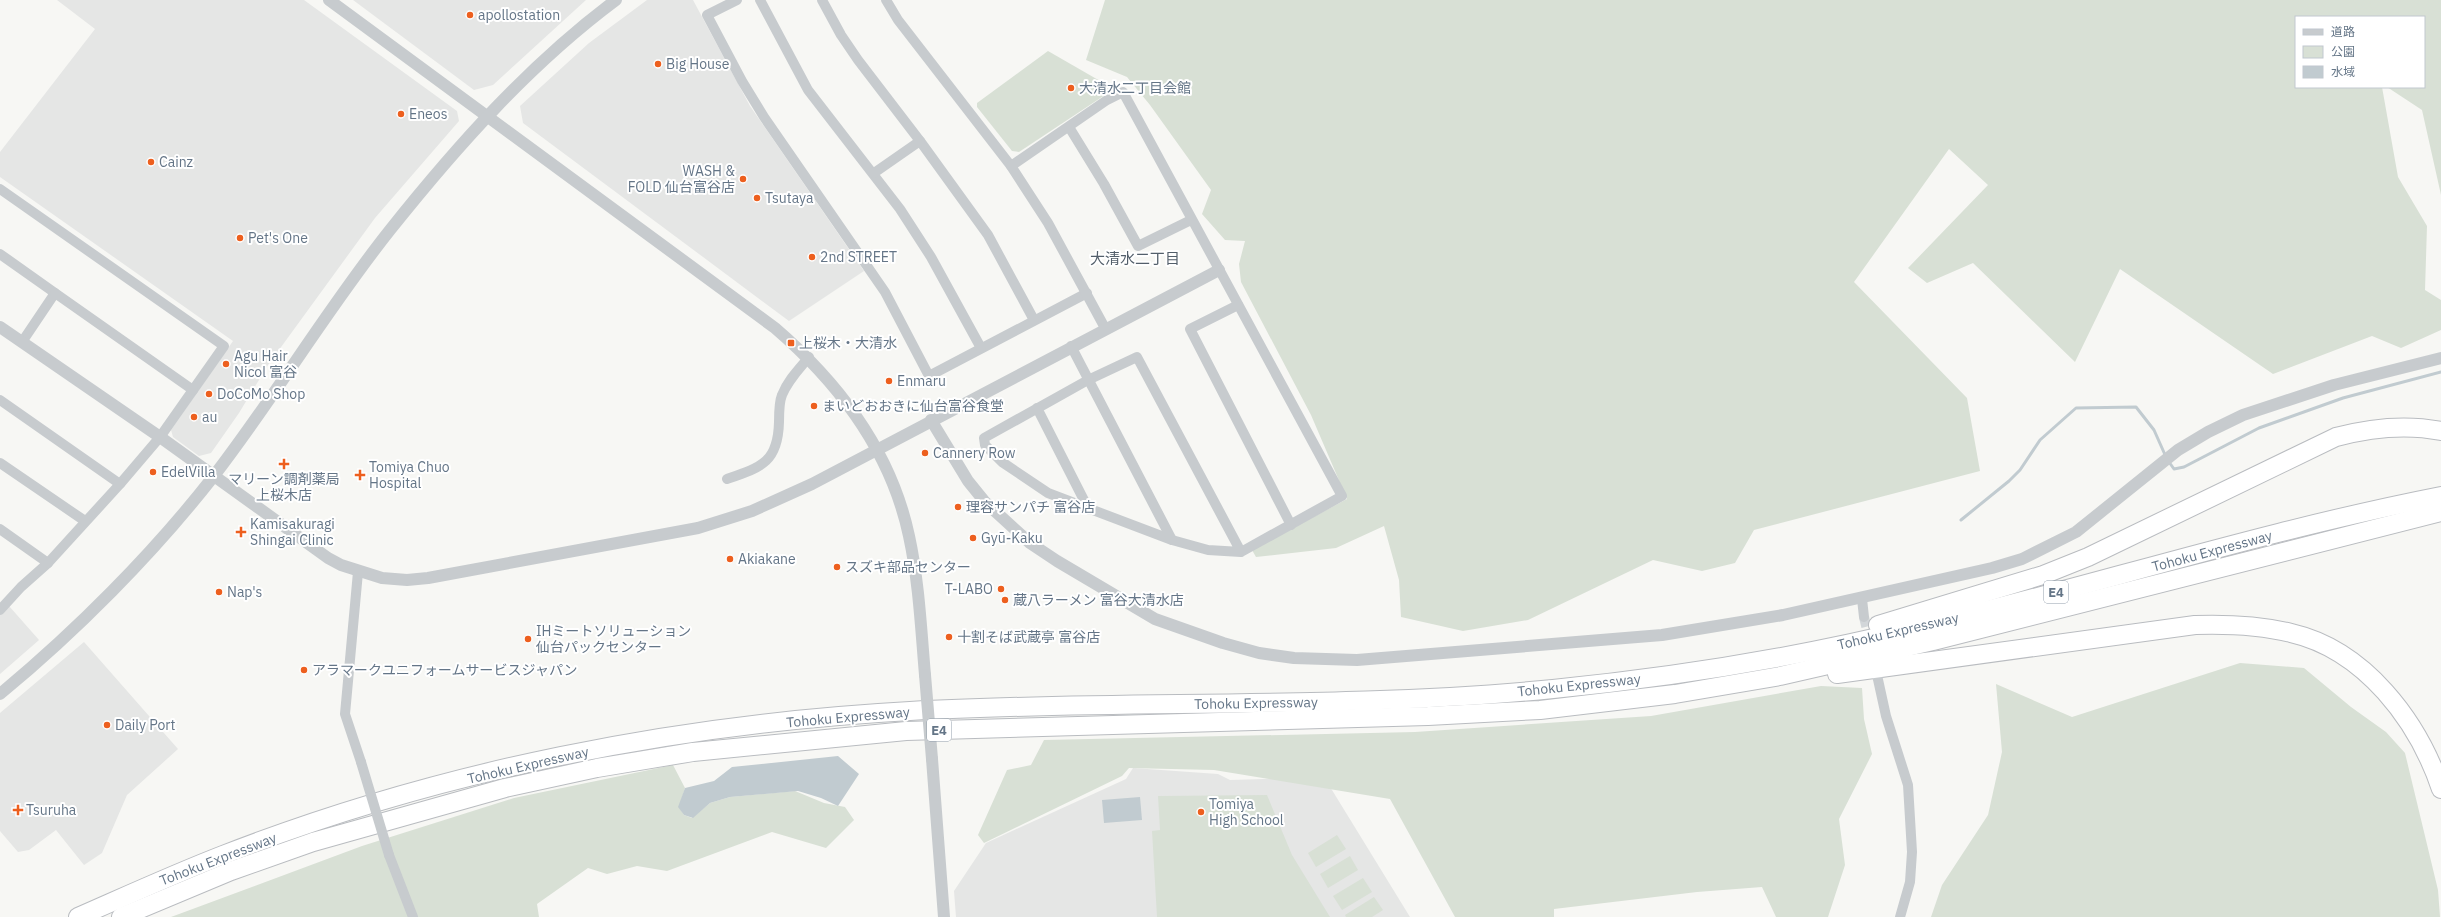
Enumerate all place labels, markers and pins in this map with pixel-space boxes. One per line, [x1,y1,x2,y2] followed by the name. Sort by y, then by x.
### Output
[478,6,560,24] place label: apollostation
[465,10,475,20] marker: apollostation
[666,55,730,73] place label: Big House
[653,59,663,69] marker: Big House
[1079,79,1191,97] place label: 大清水二丁目会館
[1066,83,1076,93] marker: 大清水二丁目会館
[409,105,448,123] place label: Eneos
[396,109,406,119] marker: Eneos
[159,153,194,171] place label: Cainz
[146,157,156,167] marker: Cainz
[628,162,735,196] place label: WASH & FOLD 仙台富谷店
[738,174,748,184] marker: WASH & FOLD 仙台富谷店
[765,189,814,207] place label: Tsutaya
[752,193,762,203] marker: Tsutaya
[248,229,308,247] place label: Pet's One
[235,233,245,243] marker: Pet's One
[820,248,897,266] place label: 2nd STREET
[807,252,817,262] marker: 2nd STREET
[799,334,897,352] place label: 上桜木・大清水
[786,338,796,348] marker: 上桜木・大清水
[234,347,297,381] place label: Agu Hair Nicol 富谷
[221,359,231,369] marker: Agu Hair Nicol 富谷
[897,372,946,390] place label: Enmaru
[884,376,894,386] marker: Enmaru
[217,385,305,403] place label: DoCoMo Shop
[204,389,214,399] marker: DoCoMo Shop
[822,397,1004,415] place label: まいどおおきに仙台富谷食堂
[809,401,819,411] marker: まいどおおきに仙台富谷食堂
[202,408,217,426] place label: au
[189,412,199,422] marker: au
[933,444,1016,462] place label: Cannery Row
[920,448,930,458] marker: Cannery Row
[369,458,450,492] place label: Tomiya Chuo Hospital
[279,459,289,469] marker: マリーン調剤薬局 上桜木店
[161,463,216,481] place label: EdelVilla
[148,467,158,477] marker: EdelVilla
[354,469,366,481] marker: Tomiya Chuo Hospital
[228,470,340,504] place label: マリーン調剤薬局 上桜木店
[966,498,1095,516] place label: 理容サンパチ 富谷店
[953,502,963,512] marker: 理容サンパチ 富谷店
[250,515,335,549] place label: Kamisakuragi Shingai Clinic
[235,526,247,538] marker: Kamisakuragi Shingai Clinic
[981,529,1043,547] place label: Gyū-Kaku
[968,533,978,543] marker: Gyū-Kaku
[738,550,796,568] place label: Akiakane
[725,554,735,564] marker: Akiakane
[845,558,971,576] place label: スズキ部品センター
[832,562,842,572] marker: スズキ部品センター
[945,580,993,598] place label: T-LABO
[227,583,263,601] place label: Nap's
[996,584,1006,594] marker: T-LABO
[214,587,224,597] marker: Nap's
[1013,591,1184,609] place label: 蔵八ラーメン 富谷大清水店
[1000,595,1010,605] marker: 蔵八ラーメン 富谷大清水店
[536,622,691,656] place label: IHミートソリューション 仙台パックセンター
[957,628,1100,646] place label: 十割そば武蔵亭 富谷店
[944,632,954,642] marker: 十割そば武蔵亭 富谷店
[523,634,533,644] marker: IHミートソリューション 仙台パックセンター
[312,661,578,679] place label: アラマークユニフォームサービスジャパン
[299,665,309,675] marker: アラマークユニフォームサービスジャパン
[115,716,176,734] place label: Daily Port
[102,720,112,730] marker: Daily Port
[1209,795,1284,829] place label: Tomiya High School
[26,801,77,819] place label: Tsuruha
[13,805,23,815] marker: Tsuruha
[1196,807,1206,817] marker: Tomiya High School

